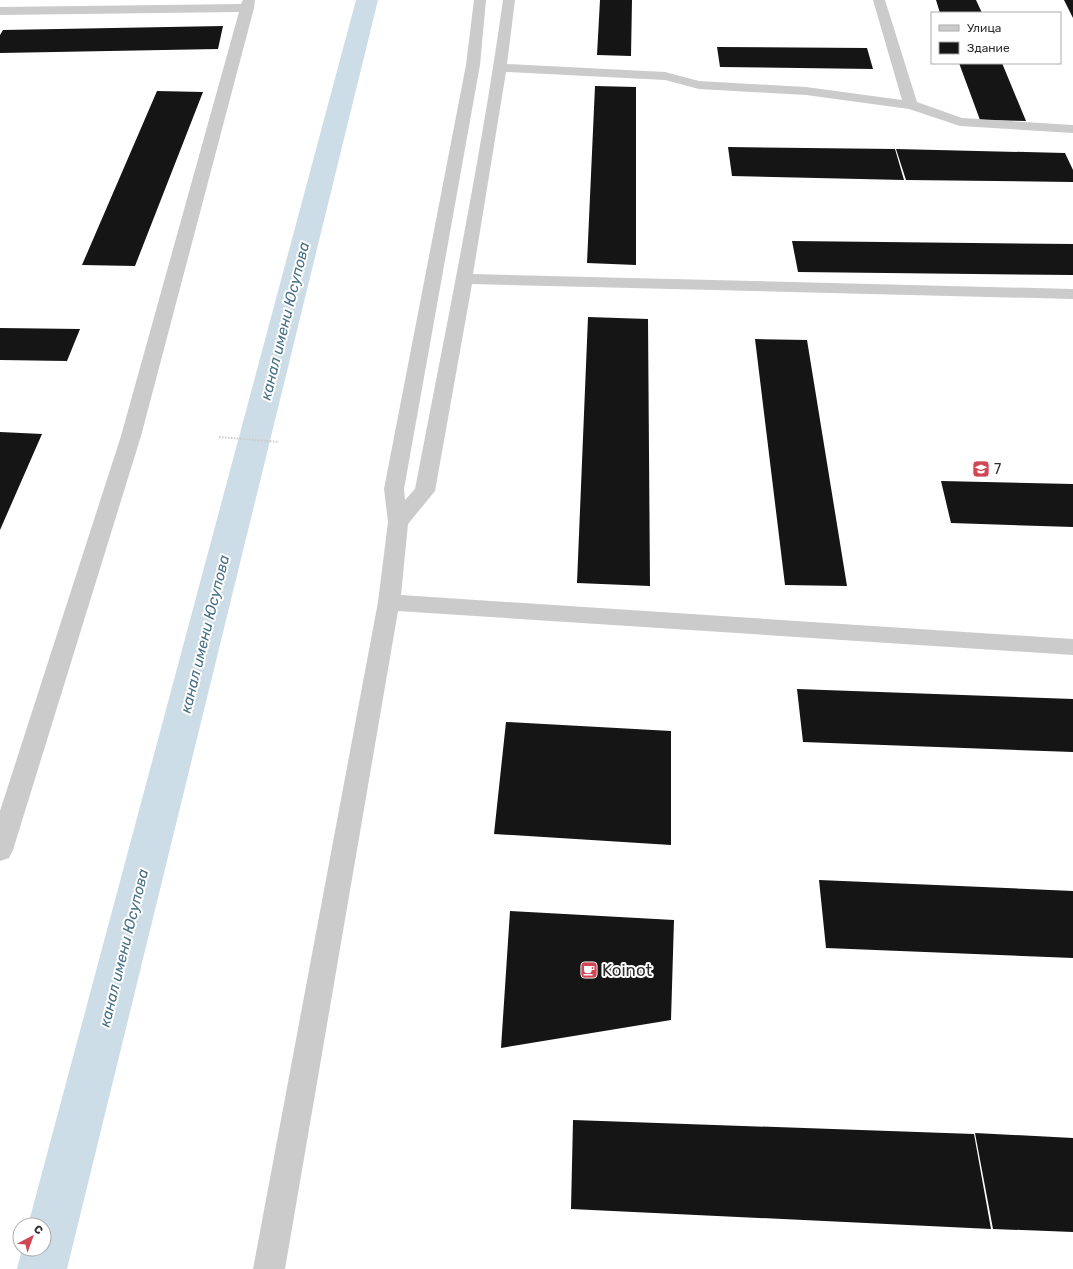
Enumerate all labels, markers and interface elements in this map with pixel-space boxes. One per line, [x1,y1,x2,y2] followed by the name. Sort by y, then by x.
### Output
[931,12,1061,64] legend
[967,21,1001,35] text: Улица
[967,41,1010,55] text: Здание
[257,240,313,402] water label: канал имени Юсупова
[971,459,991,479] school or university icon: 7
[994,461,1001,478] place label: 7
[177,553,233,715] water label: канал имени Юсупова
[96,867,152,1029] water label: канал имени Юсупова
[579,960,599,980] cafe icon: Koinot
[602,960,653,980] place label: Koinot
[12,1217,52,1257] north arrow
[31,1222,46,1237] text: С

